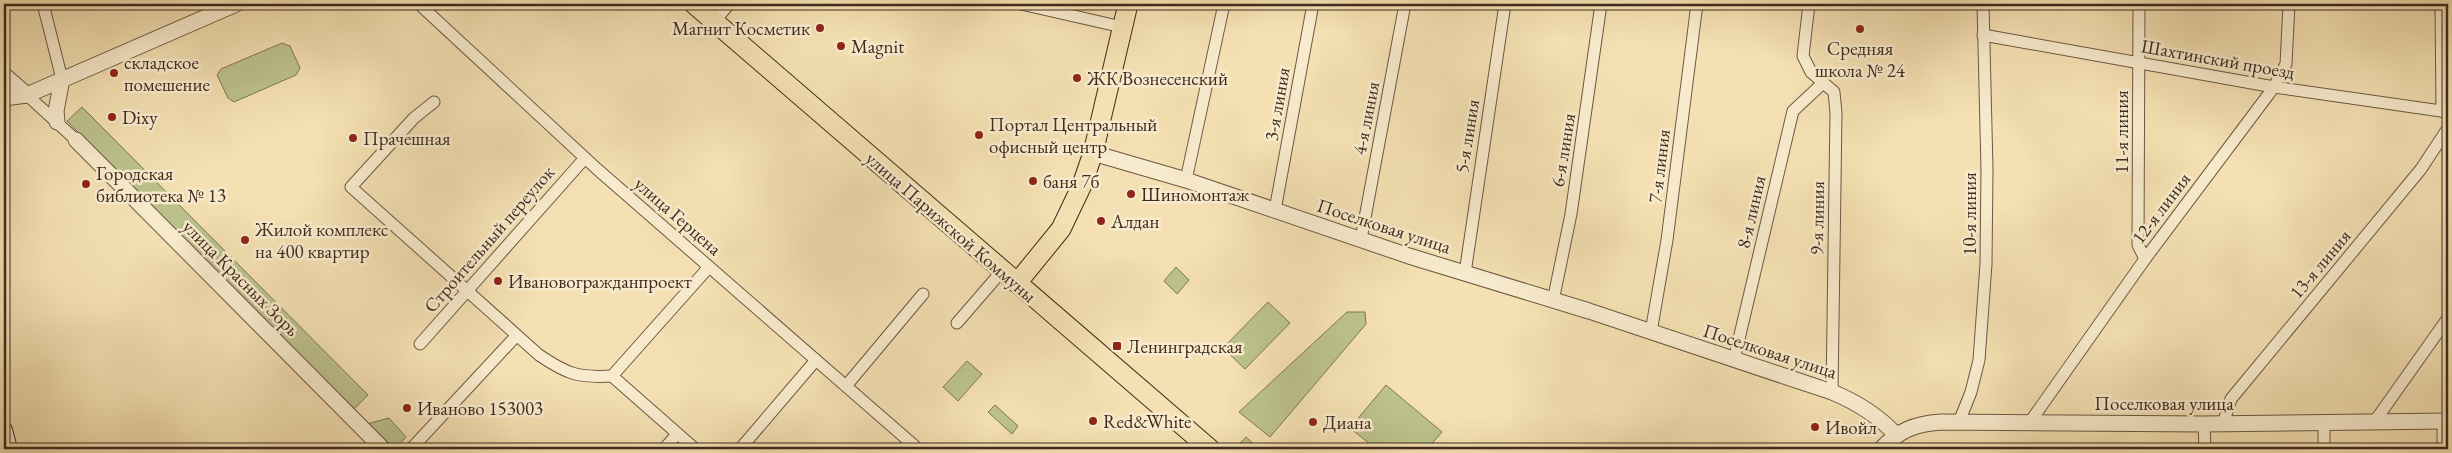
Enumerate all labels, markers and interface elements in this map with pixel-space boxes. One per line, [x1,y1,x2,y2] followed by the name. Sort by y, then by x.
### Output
[672,16,810,41] place label: Магнит Косметик
[814,22,826,34] marker: Магнит Косметик
[1854,23,1866,35] marker: Средняя школа № 24
[2139,33,2297,85] street label: Шахтинский проезд
[851,34,904,59] place label: Magnit
[1815,36,1906,83] place label: Средняя школа № 24
[835,40,847,52] marker: Magnit
[124,50,210,97] place label: складское помешение
[1258,65,1296,143] street label: 3-я линия
[1086,66,1228,91] place label: ЖК Вознесенский
[108,67,120,79] marker: складское помешение
[1071,72,1083,84] marker: ЖК Вознесенский
[1347,79,1385,157] street label: 4-я линия
[2109,90,2134,174] street label: 11-я линия
[1449,97,1485,175] street label: 5-я линия
[122,105,158,130] place label: Dixy
[106,111,118,123] marker: Dixy
[1545,111,1581,189] street label: 6-я линия
[989,112,1157,159] place label: Портал Центральный офисный центр
[363,126,451,151] place label: Прачешная
[1642,127,1676,204] street label: 7-я линия
[973,129,985,141] marker: Портал Центральный офисный центр
[347,132,359,144] marker: Прачешная
[860,146,1042,308] street label: улица Парижской Коммуны
[418,160,560,318] street label: Строительный переулок
[96,161,226,208] place label: Городская библиотека № 13
[2126,167,2196,249] street label: 12-я линия
[1043,169,1100,194] place label: баня 7б
[629,171,727,261] street label: улица Герцена
[1957,172,1982,256] street label: 10-я линия
[1730,173,1772,251] street label: 8-я линия
[1027,175,1039,187] marker: баня 7б
[80,178,92,190] marker: Городская библиотека № 13
[1804,180,1830,255] street label: 9-я линия
[1141,182,1250,207] place label: Шиномонтаж
[1125,188,1137,200] marker: Шиномонтаж
[1314,193,1455,260] street label: Поселковая улица
[1110,209,1160,234] place label: Алдан
[177,214,305,342] street label: улица Красных Зорь
[1095,215,1107,227] marker: Алдан
[254,217,389,264] place label: Жилой комплекс на 400 квартир
[2284,224,2357,304] street label: 13-я линия
[239,234,251,246] marker: Жилой комплекс на 400 квартир
[508,269,692,294] place label: Ивановогражданпроект
[492,275,504,287] marker: Ивановогражданпроект
[1700,318,1841,385] street label: Поселковая улица
[1127,334,1243,359] place label: Ленинградская
[1111,340,1123,352] marker: Ленинградская
[2094,391,2234,416] street label: Поселковая улица
[417,396,543,421] place label: Иваново 153003
[401,402,413,414] marker: Иваново 153003
[1103,409,1191,434] place label: Red&White
[1323,410,1372,435] place label: Диана
[1087,415,1099,427] marker: Red&White
[1825,415,1877,440] place label: Ивойл
[1307,416,1319,428] marker: Диана
[1809,421,1821,433] marker: Ивойл

